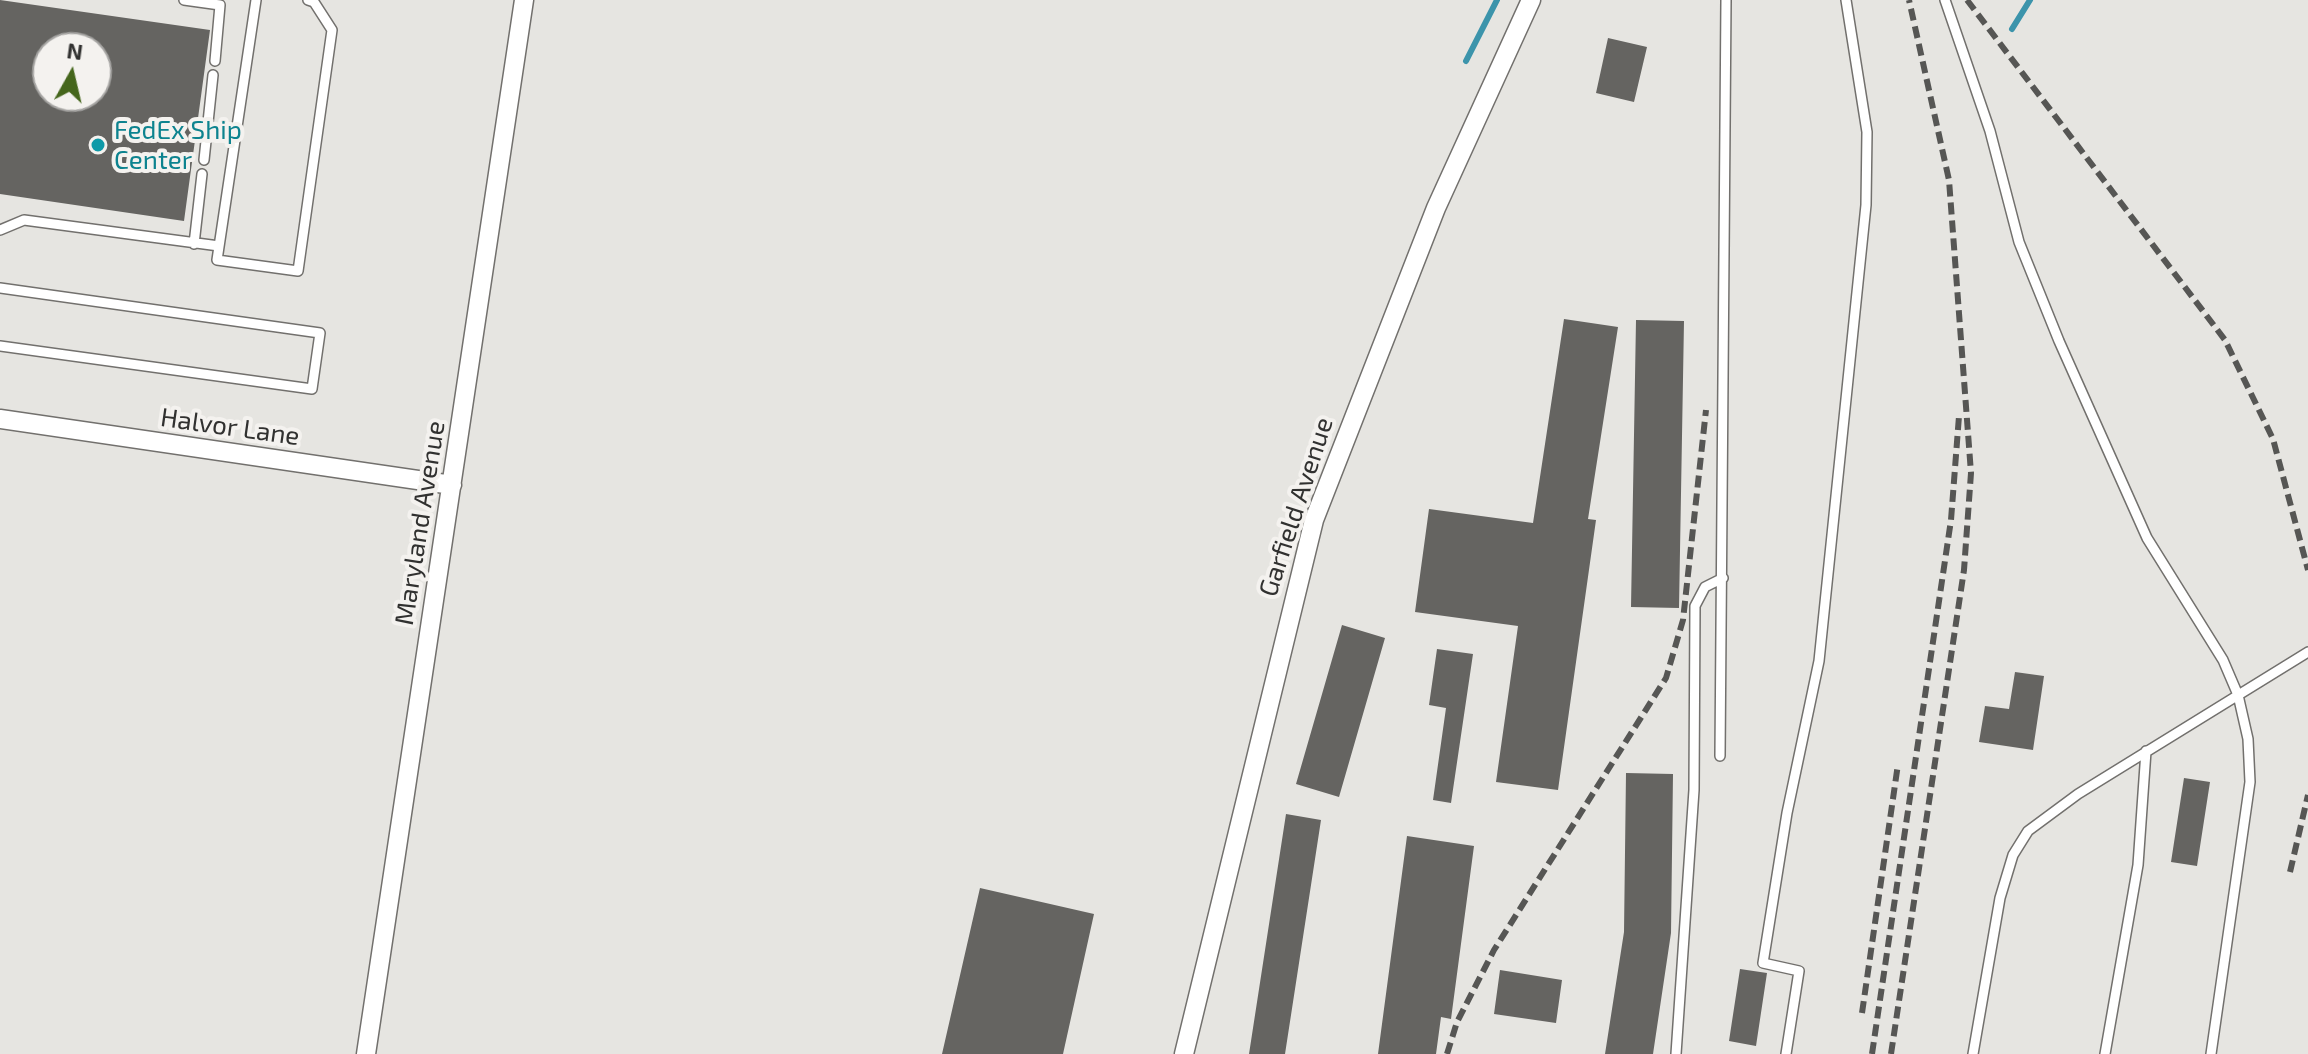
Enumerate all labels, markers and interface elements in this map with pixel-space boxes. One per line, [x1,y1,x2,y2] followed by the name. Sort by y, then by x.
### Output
[32,32,112,112] north arrow
[65,36,85,64] text: N
[114,114,242,176] place label: FedEx Ship Center
[89,136,107,154] marker: FedEx Ship Center
[158,402,302,452] street label: Halvor Lane
[1252,414,1340,600] street label: Garfield Avenue
[388,419,452,627] street label: Maryland Avenue

